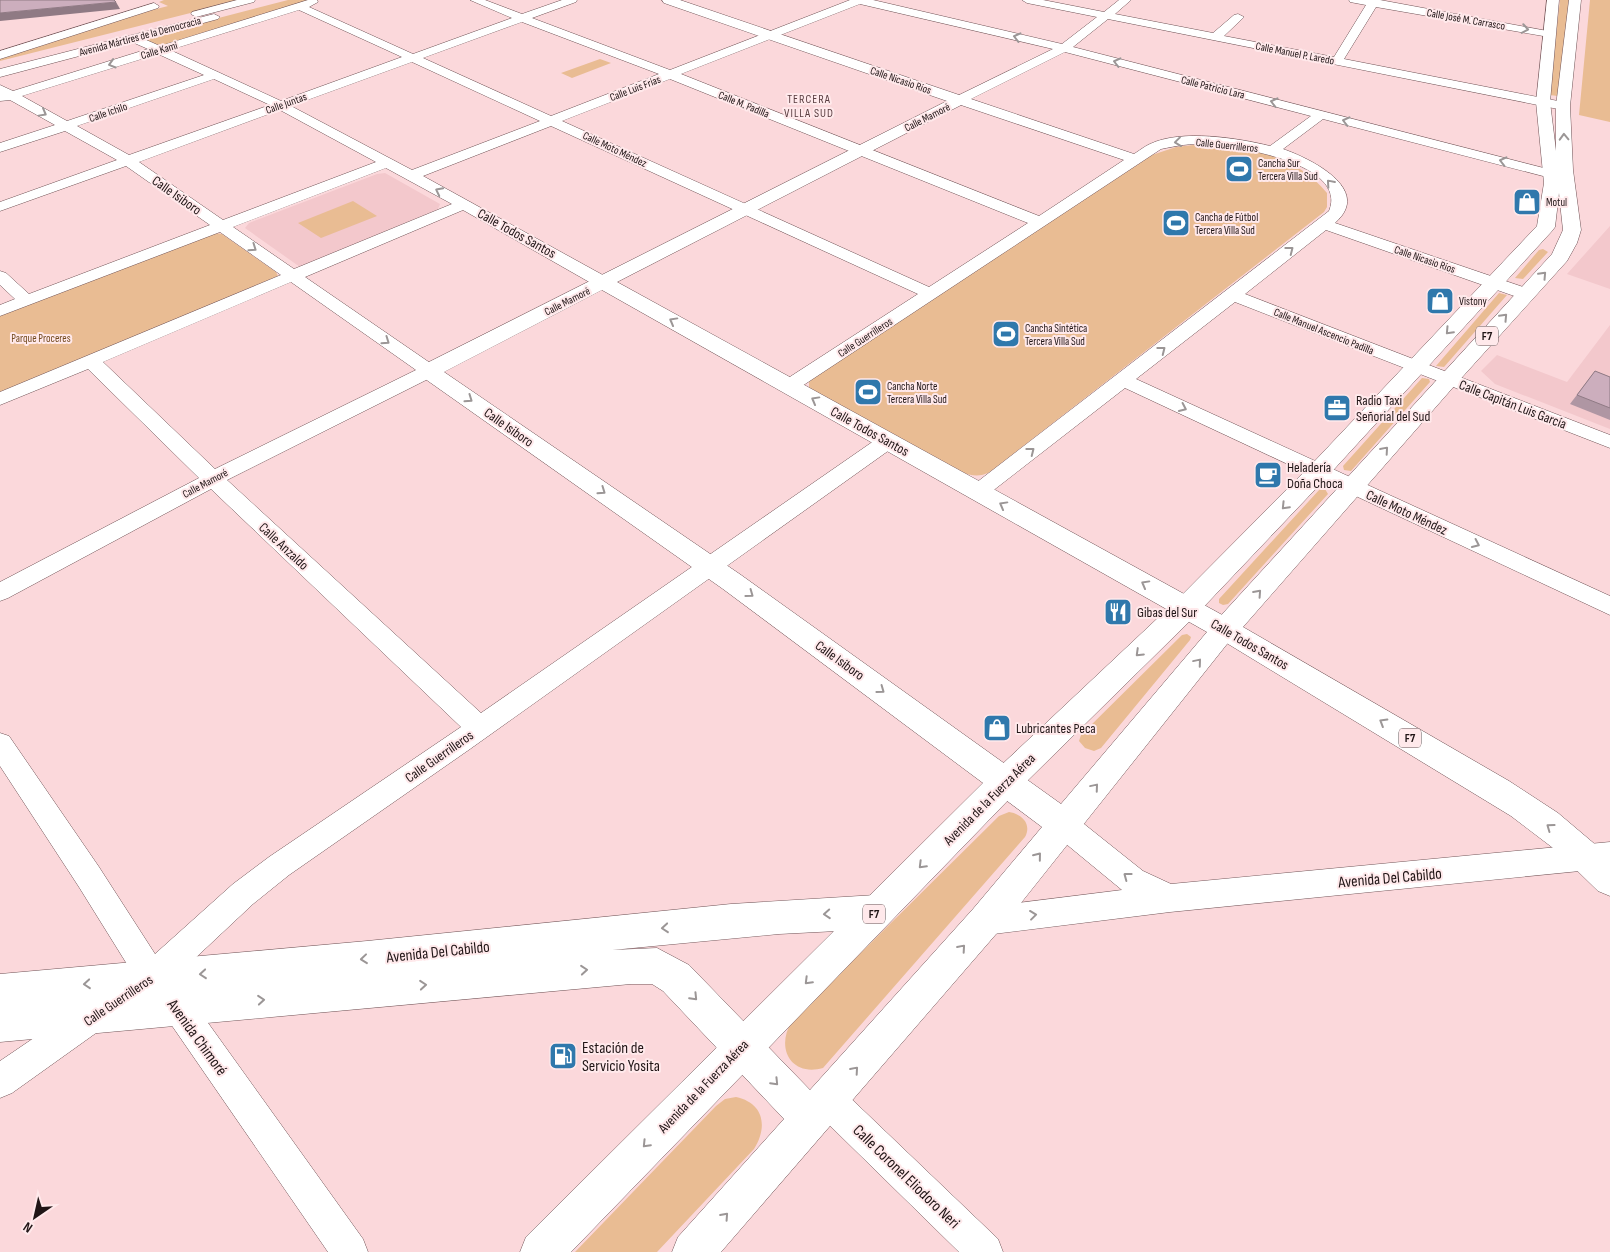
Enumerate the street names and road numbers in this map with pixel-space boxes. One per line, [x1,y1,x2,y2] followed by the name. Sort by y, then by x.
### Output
[1426,6,1507,33] street label: Calle José M. Carrasco
[77,14,202,59] street label: Avenida Mártires de la Democracia
[139,39,179,62] street label: Calle Kami
[1255,40,1336,68] street label: Calle Manuel P. Laredo
[869,64,933,97] street label: Calle Nicasio Ríos
[608,73,663,104] street label: Calle Luis Frias
[1180,73,1246,102] street label: Calle Patricio Lara
[716,88,771,121] street label: Calle M. Padilla
[264,90,309,117] street label: Calle Juntas
[87,100,129,125] street label: Calle Ichilo
[902,100,952,134] street label: Calle Mamoré
[581,129,649,170] street label: Calle Moto Méndez
[1195,136,1259,155] street label: Calle Guerrilleros
[149,172,205,219] street label: Calle Isiboro
[475,205,559,262] street label: Calle Todos Santos
[1393,243,1457,276] street label: Calle Nicasio Ríos
[542,284,592,318] street label: Calle Mamoré
[1272,305,1376,357] street label: Calle Manuel Ascencio Padilla
[836,315,895,360] street label: Calle Guerrilleros
[1476,326,1498,346] road number: F7
[1457,376,1569,433] street label: Calle Capitán Luis García
[828,403,912,460] street label: Calle Todos Santos
[481,404,537,451] street label: Calle Isiboro
[180,466,230,501] street label: Calle Mamoré
[1363,486,1450,539] street label: Calle Moto Méndez
[255,519,312,574] street label: Calle Anzaldo
[1208,615,1292,674] street label: Calle Todos Santos
[812,637,868,684] street label: Calle Isiboro
[402,727,477,786] street label: Calle Guerrilleros
[1399,728,1421,748] road number: F7
[939,750,1039,849] street label: Avenida de la Fuerza Aérea
[1337,865,1443,893] street label: Avenida Del Cabildo
[863,904,885,924] road number: F7
[385,938,491,967] street label: Avenida Del Cabildo
[81,971,156,1030] street label: Calle Guerrilleros
[162,995,231,1080] street label: Avenida Chimoré
[654,1036,752,1137] street label: Avenida de la Fuerza Aérea
[849,1121,963,1233] street label: Calle Coronel Eliodoro Neri

